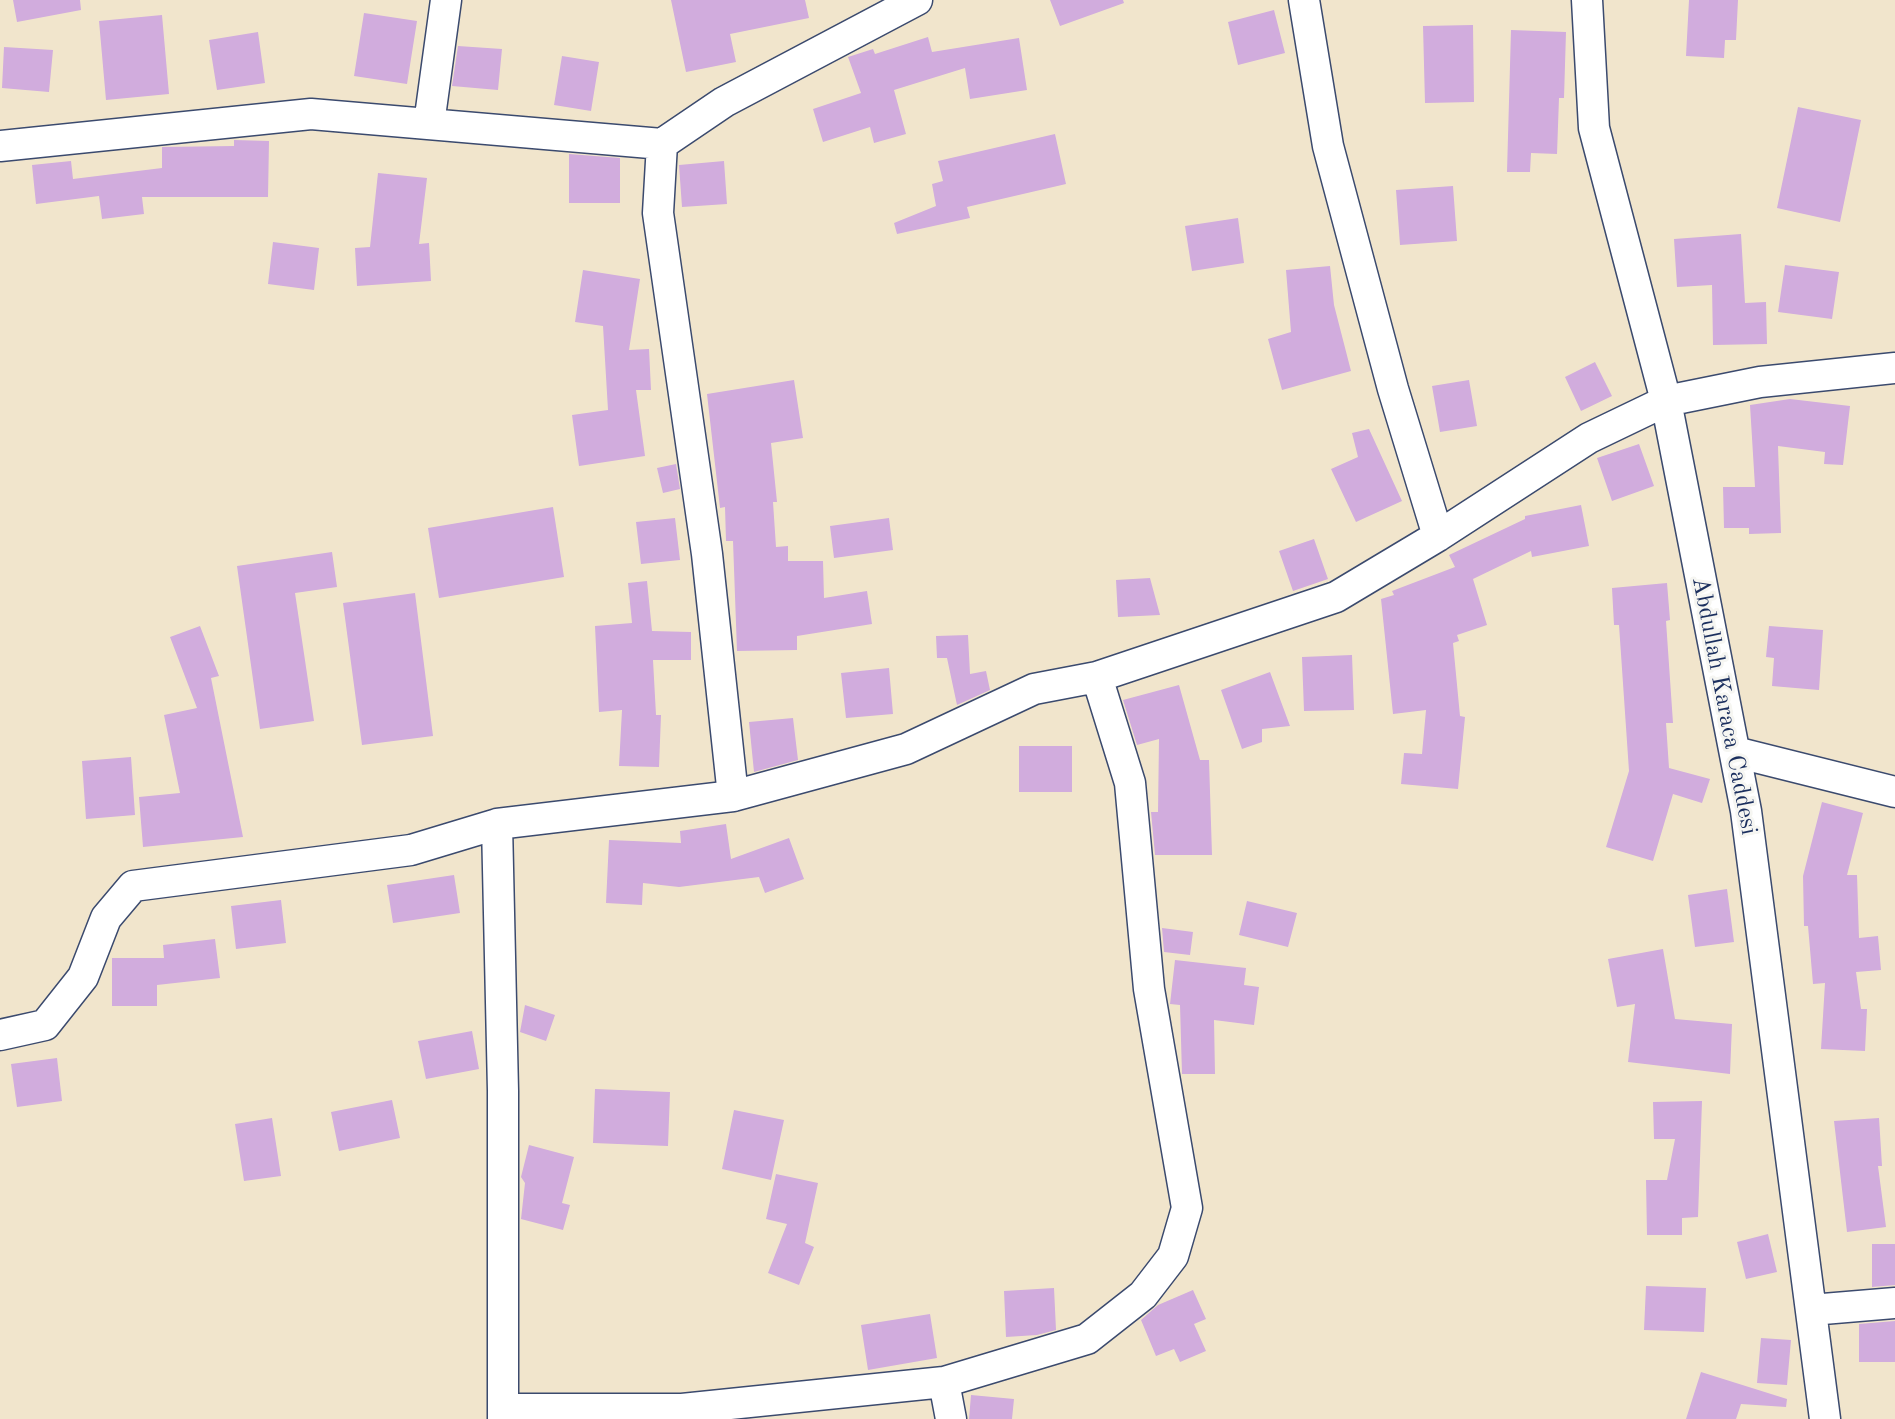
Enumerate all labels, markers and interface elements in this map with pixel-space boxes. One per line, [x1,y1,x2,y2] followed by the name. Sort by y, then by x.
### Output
[1685,575,1763,837] street label: Abdullah Karaca Caddesi

